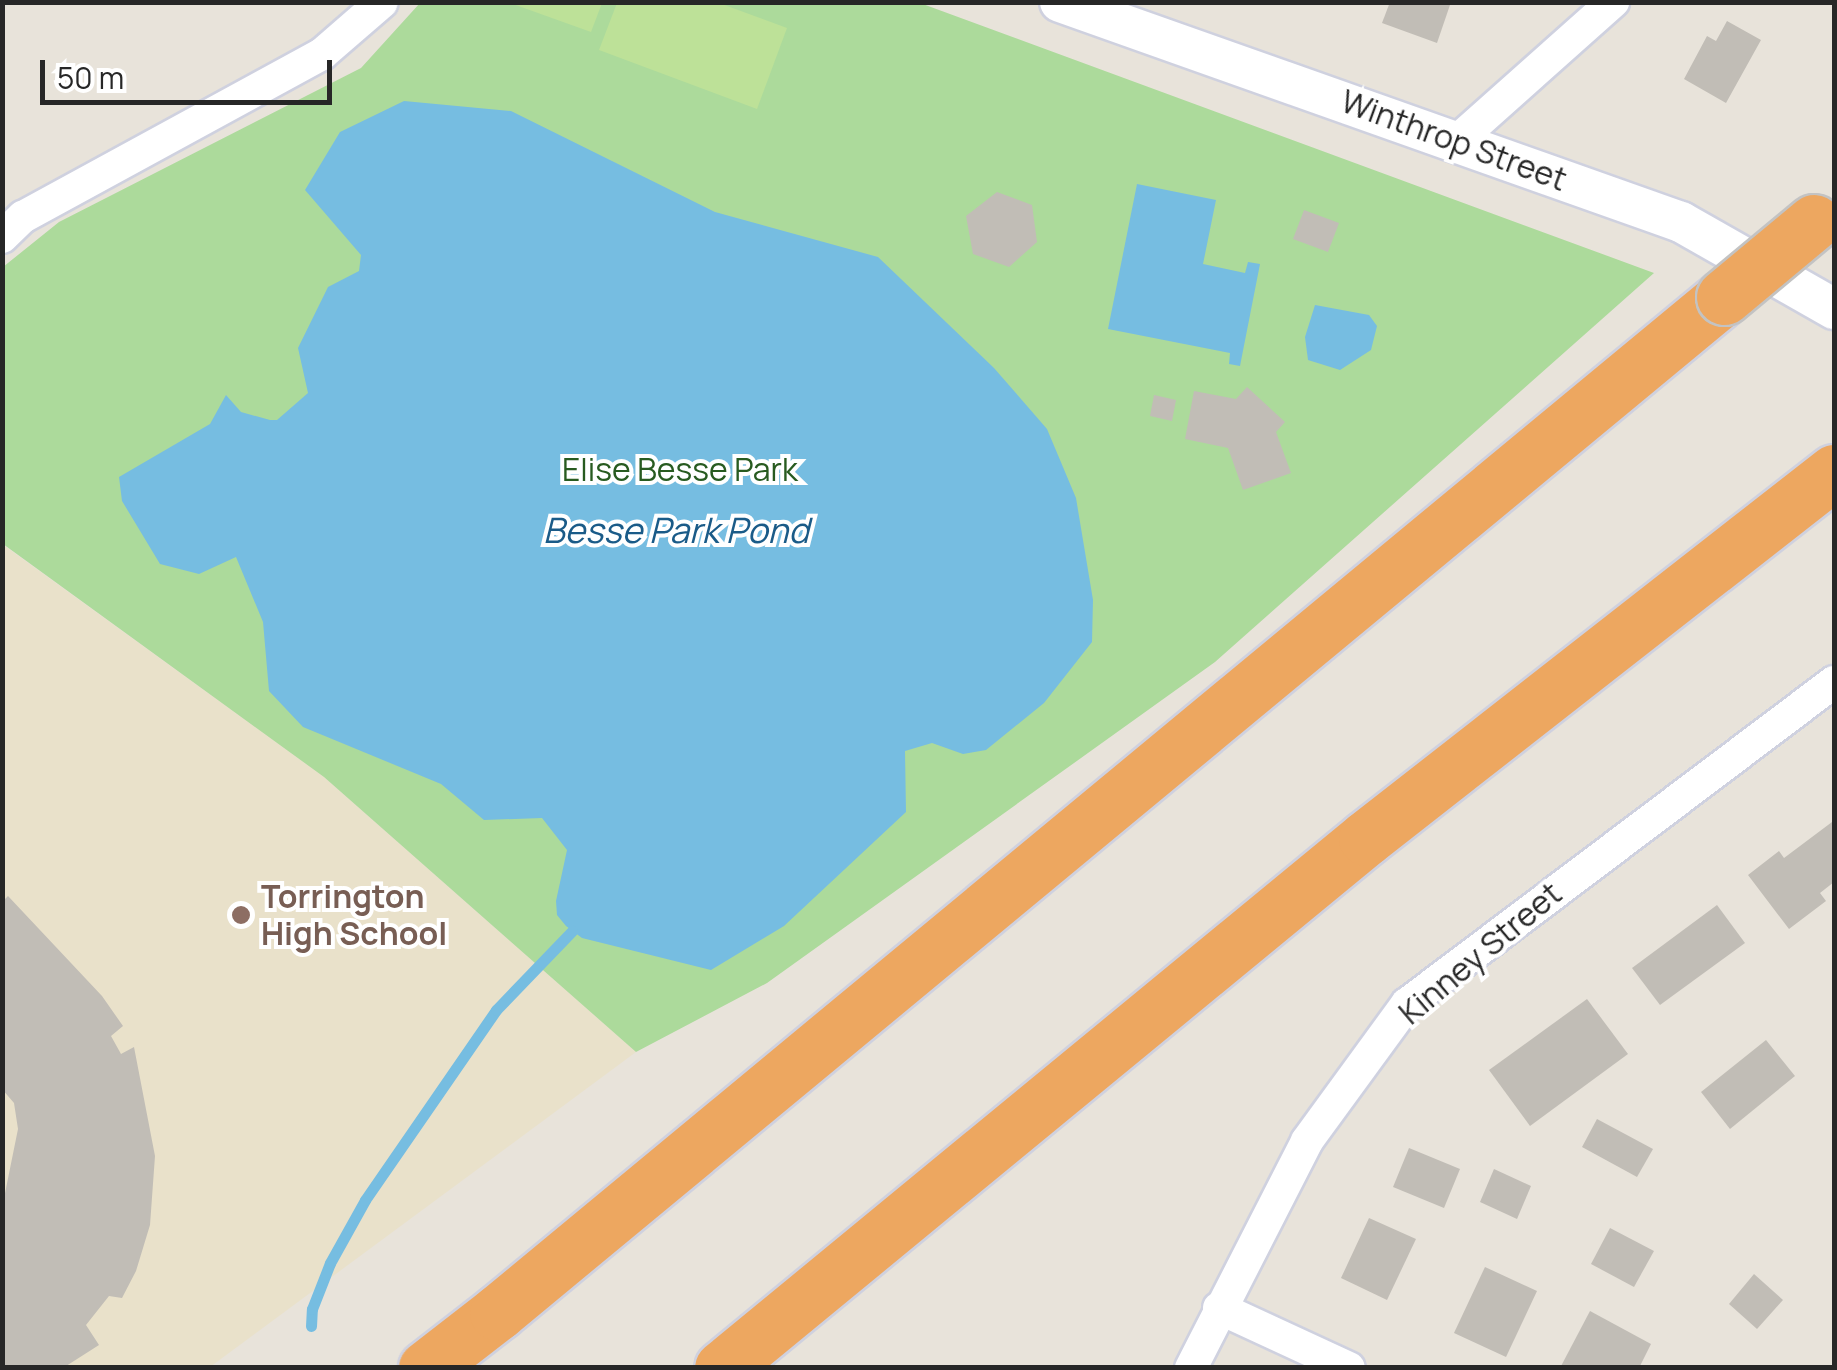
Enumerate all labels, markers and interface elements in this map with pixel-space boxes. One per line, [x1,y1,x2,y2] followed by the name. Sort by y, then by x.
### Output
[45,40,338,102] scale bar
[57,57,124,98] text: 50 m
[1336,81,1572,199] street label: Winthrop Street
[562,450,798,488] park label: Elise Besse Park
[543,509,809,551] water label: Besse Park Pond
[1391,874,1569,1032] street label: Kinney Street
[261,878,447,953] place label: Torrington High School
[230,904,252,926] marker: Torrington High School

